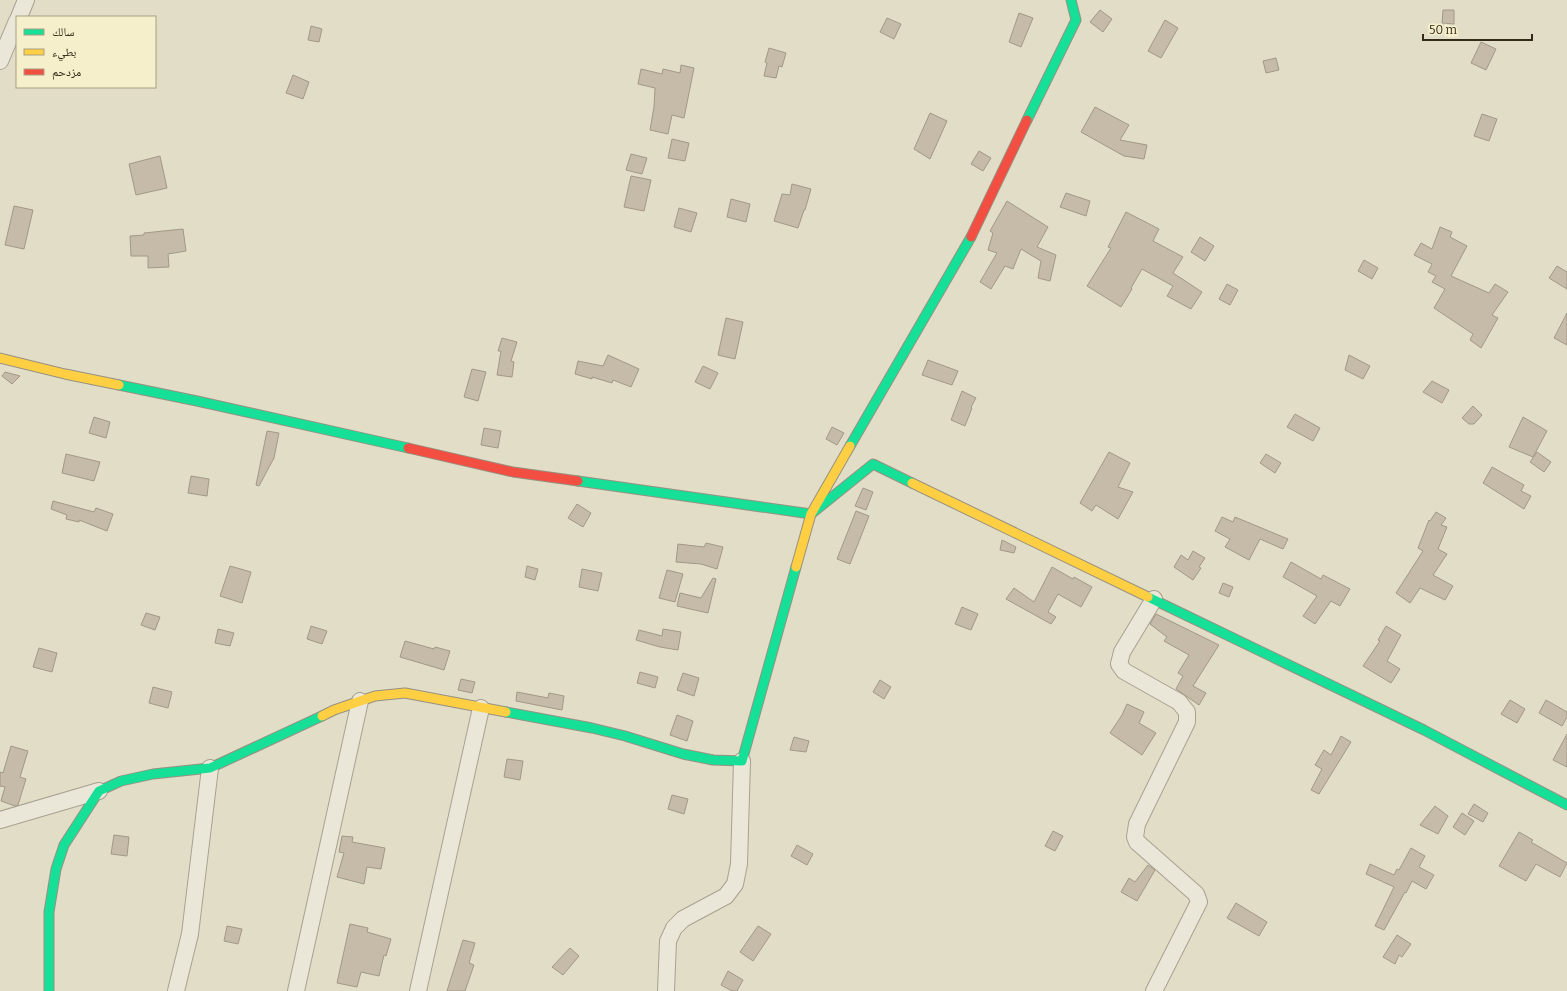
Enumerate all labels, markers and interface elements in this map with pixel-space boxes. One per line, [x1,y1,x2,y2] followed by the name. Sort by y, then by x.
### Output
[16,16,156,88] legend
[1423,16,1532,42] scale bar
[1429,23,1458,37] text: 50 m
[52,25,74,39] text: سالك
[52,45,76,62] text: بطيء
[52,65,81,80] text: مزدحم

